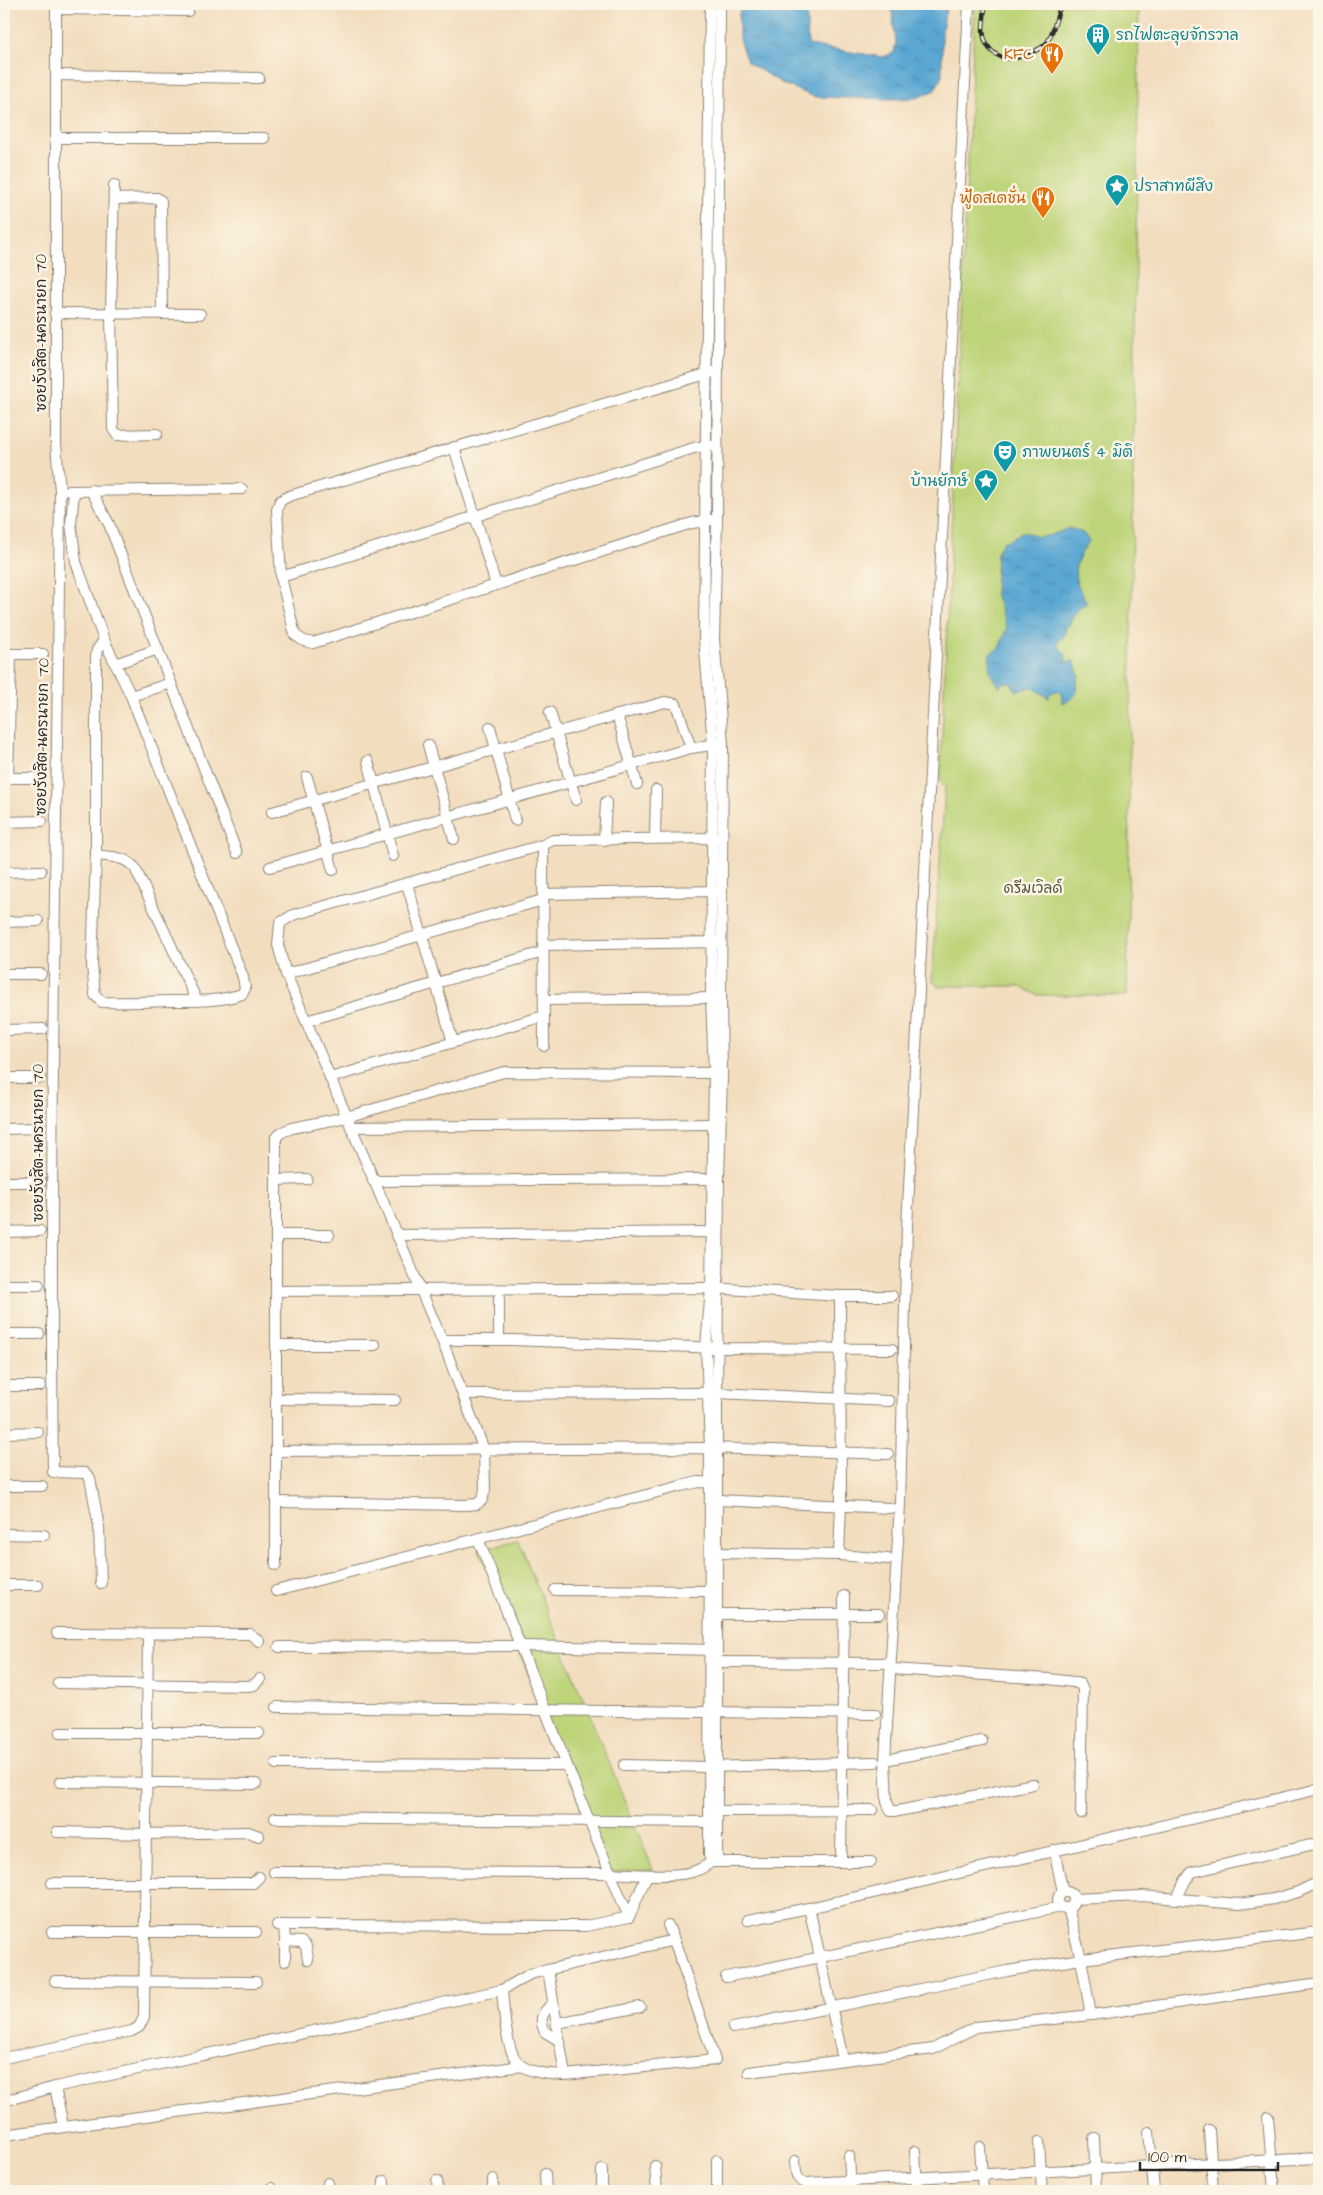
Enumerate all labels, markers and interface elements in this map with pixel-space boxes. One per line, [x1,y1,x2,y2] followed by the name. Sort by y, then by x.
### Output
[1085,22,1111,56] building icon: รถไฟตะลุยจักรวาล
[1116,25,1239,46] place label: รถไฟตะลุยจักรวาล
[1039,41,1065,75] restaurant icon: KFC
[1004,44,1034,65] place label: KFC
[1104,173,1130,207] place icon: ปราสาทผีสิง
[1134,176,1213,197] place label: ปราสาทผีสิง
[960,185,1026,209] place label: ฟู้ดสเตชั่น
[1030,185,1056,219] restaurant icon: ฟู้ดสเตชั่น
[31,254,52,412] street label: ซอยรังสิต-นครนายก 70
[992,439,1018,473] theatre icon: ภาพยนตร์ 4 มิติ
[1022,442,1133,463] place label: ภาพยนตร์ 4 มิติ
[973,468,999,502] place icon: บ้านยักษ์
[910,471,969,492] place label: บ้านยักษ์
[31,657,54,816] street label: ซอยรังสิต-นครนายก 70
[1003,878,1063,899] park label: ดรีมเวิลด์
[28,1064,49,1222] street label: ซอยรังสิต-นครนายก 70
[1140,2140,1278,2172] scale bar
[1148,2147,1187,2168] text: 100 m

